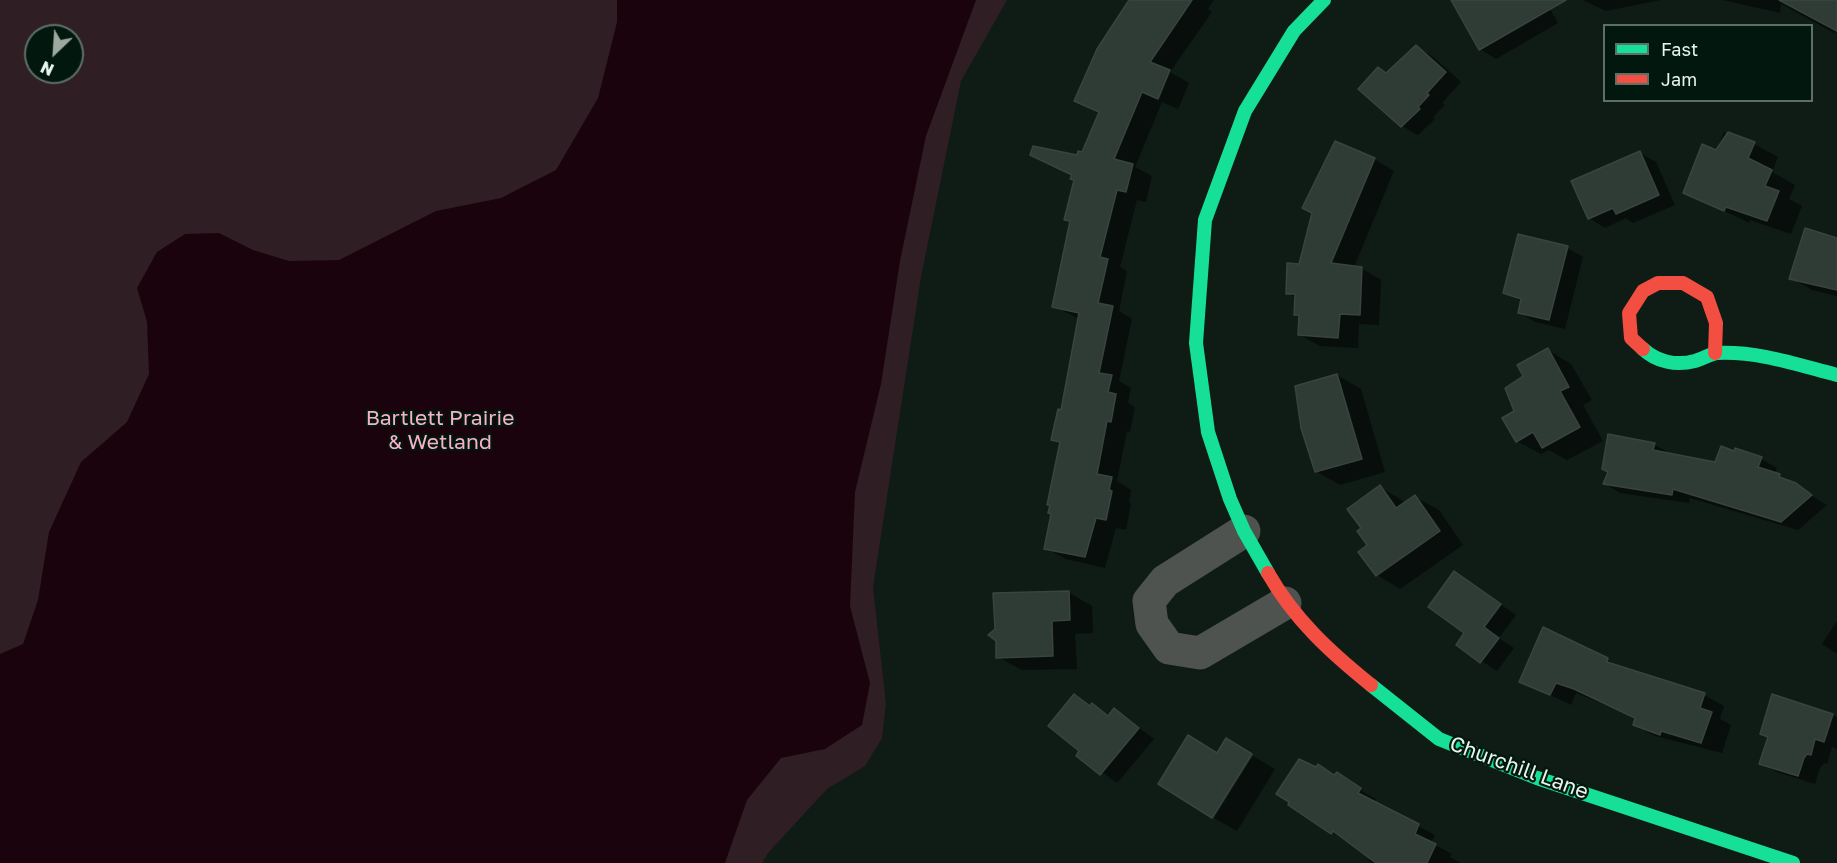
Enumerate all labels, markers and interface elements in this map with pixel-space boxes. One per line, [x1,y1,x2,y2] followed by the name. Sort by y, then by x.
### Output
[24,24,84,84] north arrow
[1603,24,1813,102] legend
[1661,38,1698,60] text: Fast
[38,57,57,80] text: N
[1661,68,1697,90] text: Jam
[366,405,514,455] park label: Bartlett Prairie & Wetland
[1446,731,1592,805] street label: Churchill Lane

